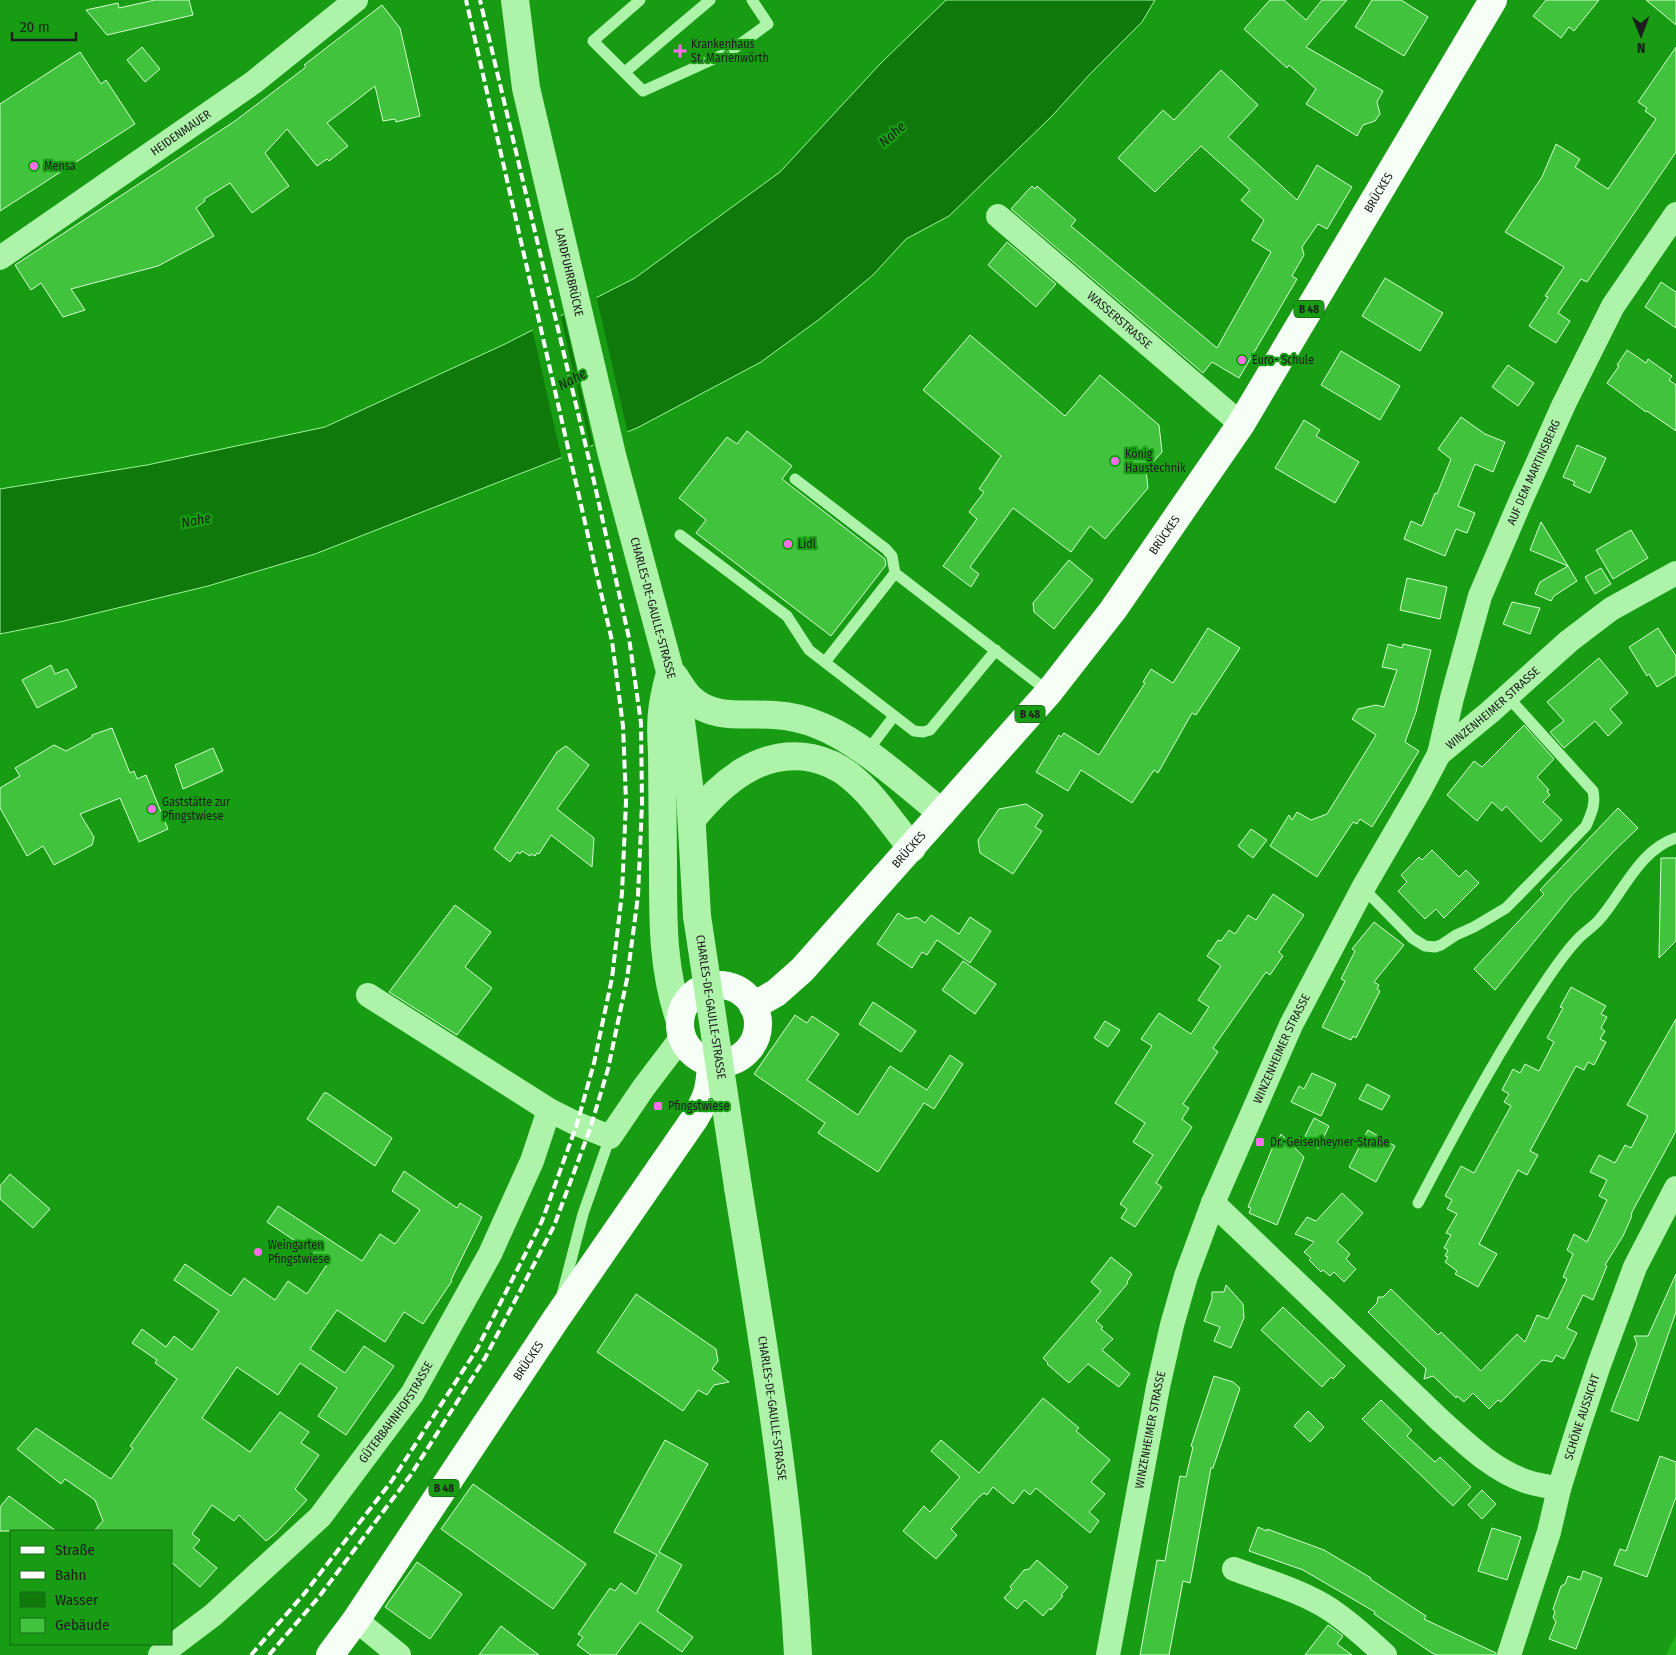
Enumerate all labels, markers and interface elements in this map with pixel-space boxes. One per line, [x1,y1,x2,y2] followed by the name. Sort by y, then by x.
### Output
[12,10,76,42] scale bar
[1616,10,1666,60] north arrow
[20,18,50,36] text: 20 m
[691,37,769,65] place label: Krankenhaus St. Marienwörth
[1637,39,1646,56] text: N
[673,44,687,58] marker: Krankenhaus St. Marienwörth
[148,107,214,158] street label: HEIDENMAUER
[876,118,909,151] water label: Nahe
[44,159,76,173] place label: Mensa
[28,160,40,172] marker: Mensa
[1361,170,1396,215] street label: BRÜCKES
[552,227,586,318] street label: LANDFUHRBRÜCKE
[1084,288,1155,352] street label: WASSERSTRASSE
[1294,300,1324,318] road number: B 48
[1252,353,1314,367] place label: Euro- Schule
[1236,354,1248,366] marker: Euro- Schule
[555,365,590,394] water label: Nahe
[1504,417,1563,527] street label: AUF DEM MARTINSBERG
[1125,447,1186,475] place label: König Haustechnik
[1109,455,1121,467] marker: König Haustechnik
[180,509,213,532] water label: Nahe
[1146,513,1183,557] street label: BRÜCKES
[627,536,679,681] street label: CHARLES-DE-GAULLE-STRASSE
[798,537,816,551] place label: Lidl
[782,538,794,550] marker: Lidl
[1443,664,1543,752] street label: WINZENHEIMER STRASSE
[1015,706,1045,722] road number: B 48
[162,795,231,823] place label: Gaststätte zur Pfingstwiese
[146,803,158,815] marker: Gaststätte zur Pfingstwiese
[889,829,929,871] street label: BRÜCKES
[693,934,729,1081] street label: CHARLES-DE-GAULLE-STRASSE
[1250,991,1313,1106] street label: WINZENHEIMER STRASSE
[668,1099,729,1113] place label: Pfingstwiese
[652,1100,664,1112] marker: Pfingstwiese
[1270,1135,1389,1149] place label: Dr.-Geisenheyner-Straße
[1254,1136,1266,1148] marker: Dr.-Geisenheyner-Straße
[268,1238,329,1266] place label: Weingarten Pfingstwiese
[252,1246,264,1258] marker: Weingarten Pfingstwiese
[755,1335,789,1482] street label: CHARLES-DE-GAULLE-STRASSE
[510,1338,546,1383] street label: BRÜCKES
[356,1359,436,1466] street label: GÜTERBAHNHOFSTRASSE
[1132,1370,1168,1490] street label: WINZENHEIMER STRASSE
[1561,1372,1603,1462] street label: SCHÖNE AUSSICHT
[429,1480,459,1496] road number: B 48
[10,1530,172,1645] legend
[55,1541,95,1559] text: Straße
[55,1566,86,1584] text: Bahn
[55,1591,99,1609] text: Wasser
[55,1616,110,1634] text: Gebäude

